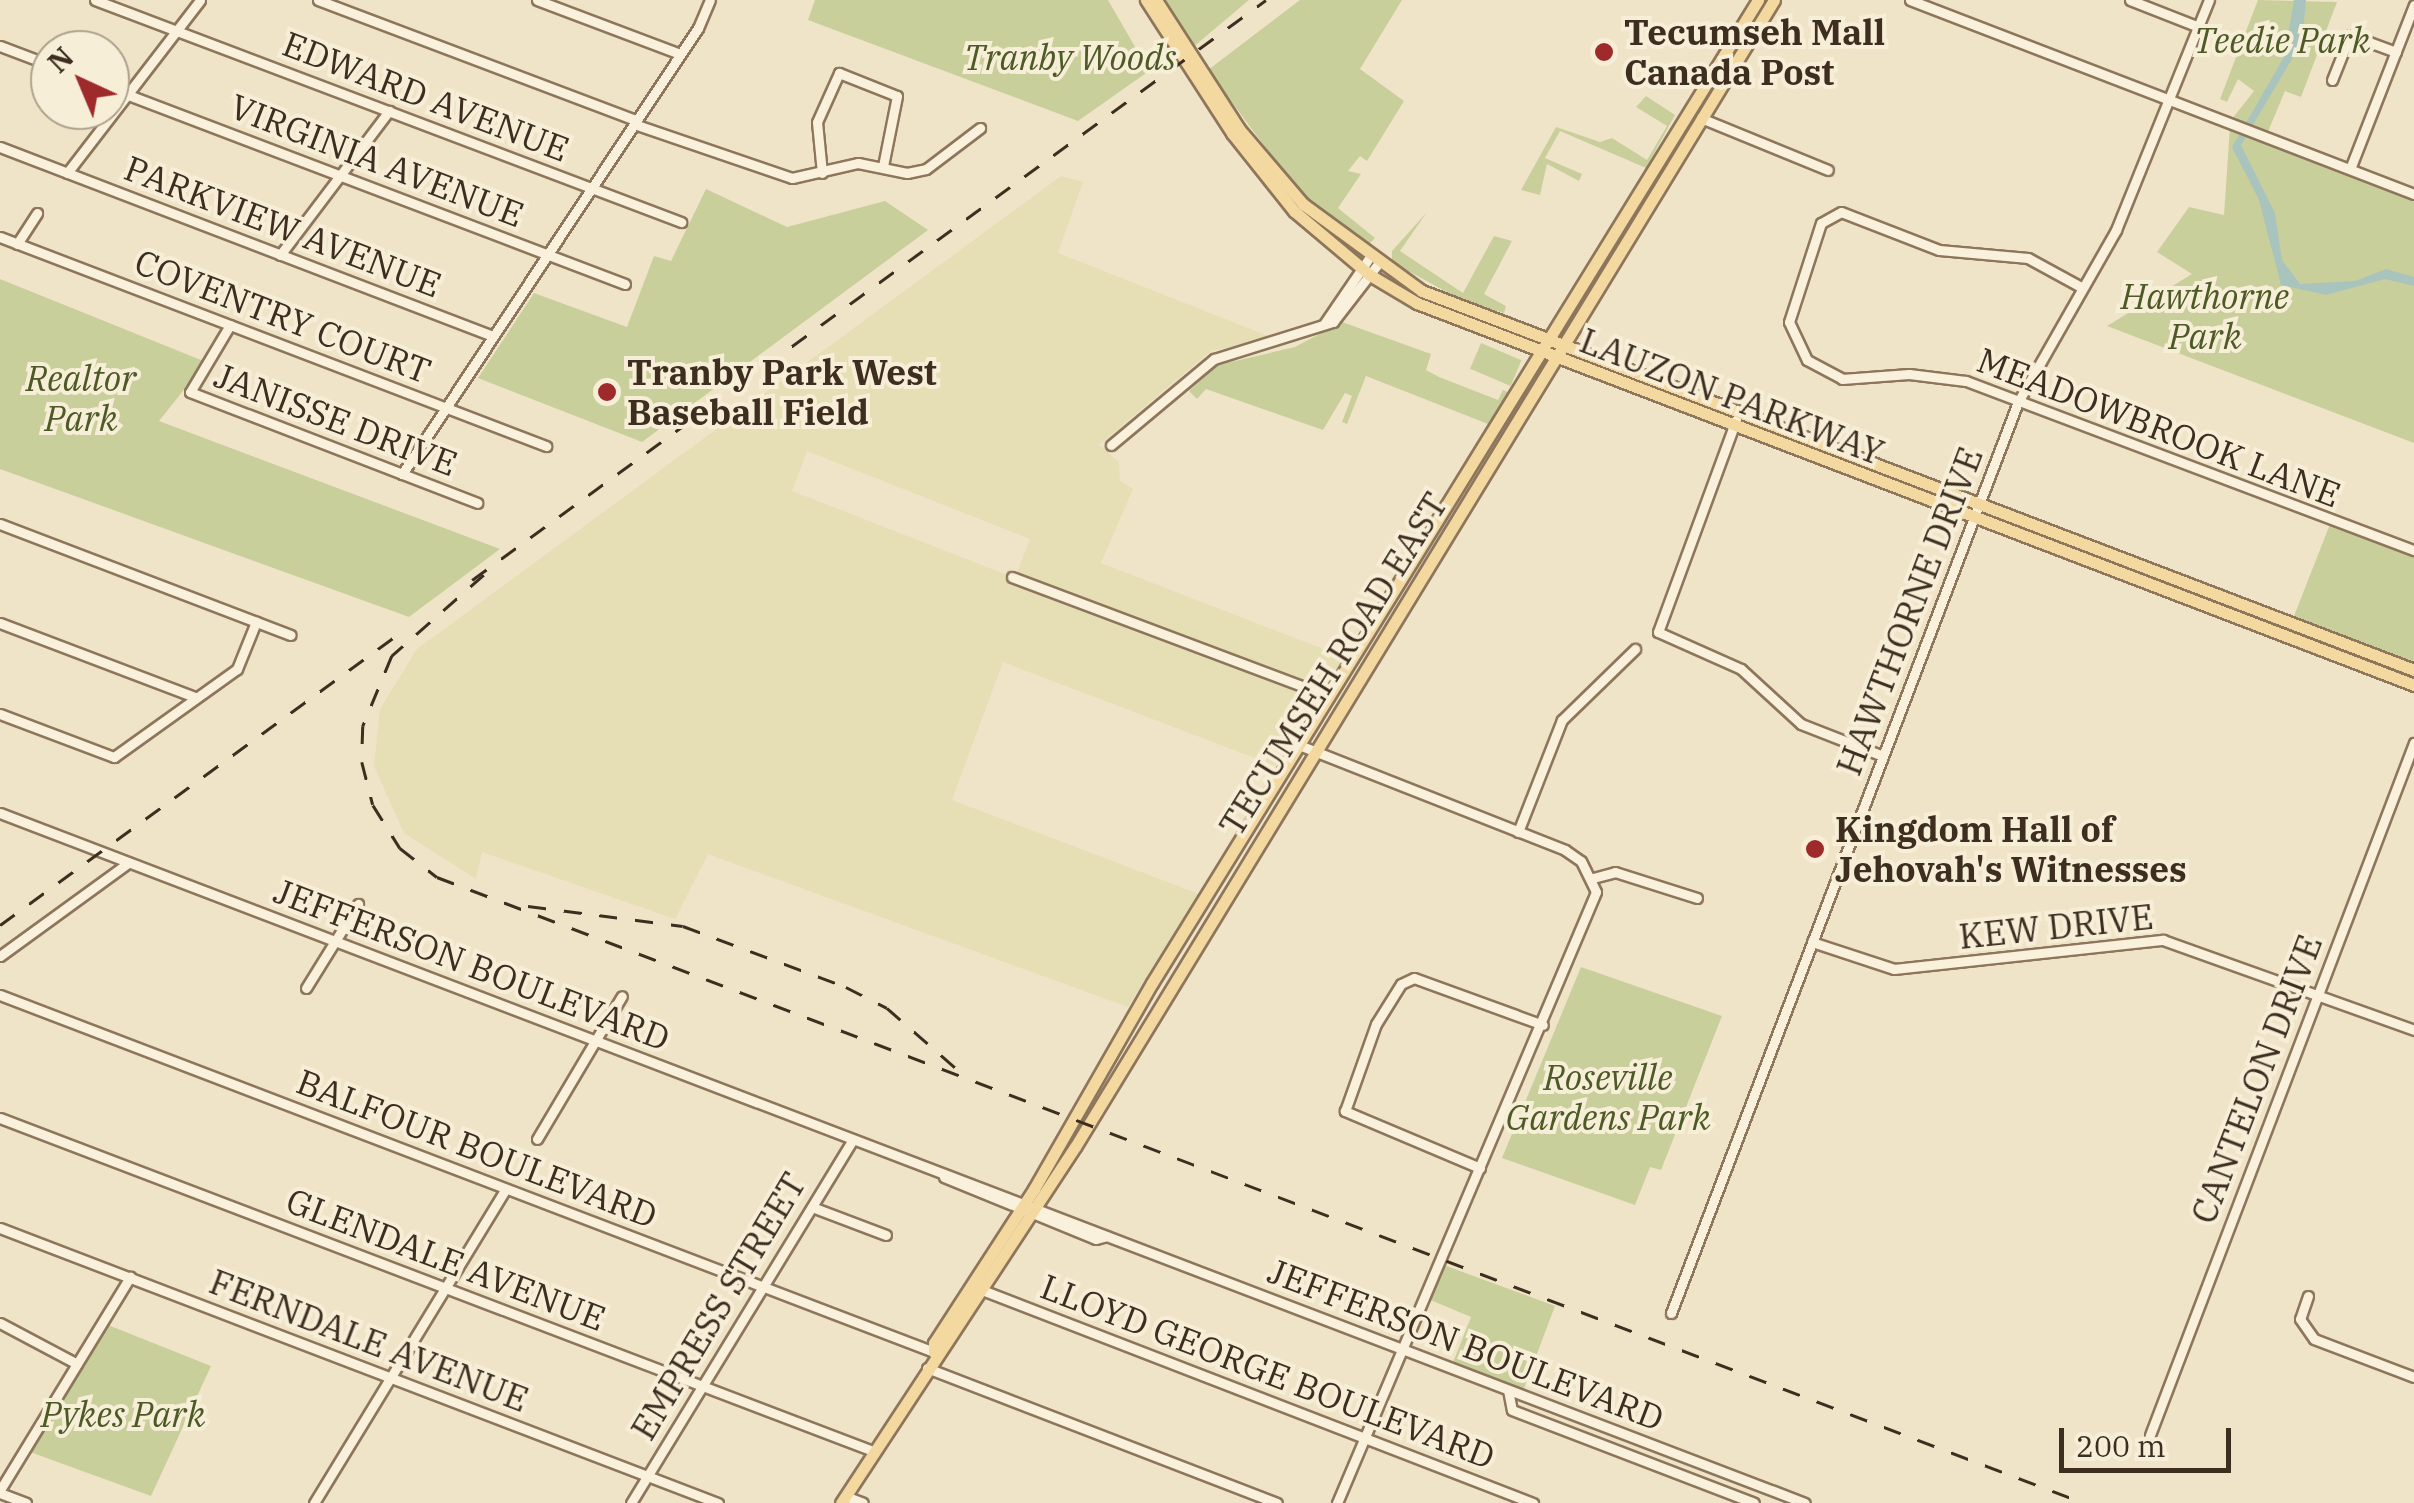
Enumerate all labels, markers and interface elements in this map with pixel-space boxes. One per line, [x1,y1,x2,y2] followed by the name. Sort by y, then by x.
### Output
[1624,11,1885,93] place label: Tecumseh Mall Canada Post
[2194,19,2370,61] park label: Teedie Park
[277,22,575,170] street label: EDWARD AVENUE
[30,30,130,130] north arrow
[964,36,1176,78] park label: Tranby Woods
[39,38,81,81] text: N
[1593,41,1615,63] marker: Tecumseh Mall Canada Post
[224,85,530,235] street label: VIRGINIA AVENUE
[119,146,447,306] street label: PARKVIEW AVENUE
[129,240,437,392] street label: COVENTRY COURT
[2121,275,2289,357] park label: Hawthorne Park
[1574,319,1890,473] street label: LAUZON PARKWAY
[1972,338,2346,516] street label: MEADOWBROOK LANE
[627,351,937,433] place label: Tranby Park West Baseball Field
[209,354,463,484] street label: JANISSE DRIVE
[26,357,136,439] park label: Realtor Park
[596,381,618,403] marker: Tranby Park West Baseball Field
[1827,441,1991,781] street label: HAWTHORNE DRIVE
[1210,485,1456,843] street label: TECUMSEH ROAD EAST
[1835,808,2187,890] place label: Kingdom Hall of Jehovah's Witnesses
[1804,838,1826,860] marker: Kingdom Hall of Jehovah's Witnesses
[268,869,676,1059] street label: JEFFERSON BOULEVARD
[1957,895,2155,957] street label: KEW DRIVE
[2182,929,2330,1229] street label: CANTELON DRIVE
[1505,1056,1711,1138] park label: Roseville Gardens Park
[291,1060,663,1236] street label: BALFOUR BOULEVARD
[622,1165,814,1447] street label: EMPRESS STREET
[281,1179,611,1339] street label: GLENDALE AVENUE
[1262,1249,1670,1439] street label: JEFFERSON BOULEVARD
[204,1260,534,1420] street label: FERNDALE AVENUE
[1035,1265,1501,1477] street label: LLOYD GEORGE BOULEVARD
[41,1393,205,1435] park label: Pykes Park
[2064,1408,2236,1470] scale bar
[2076,1426,2166,1465] text: 200 m

